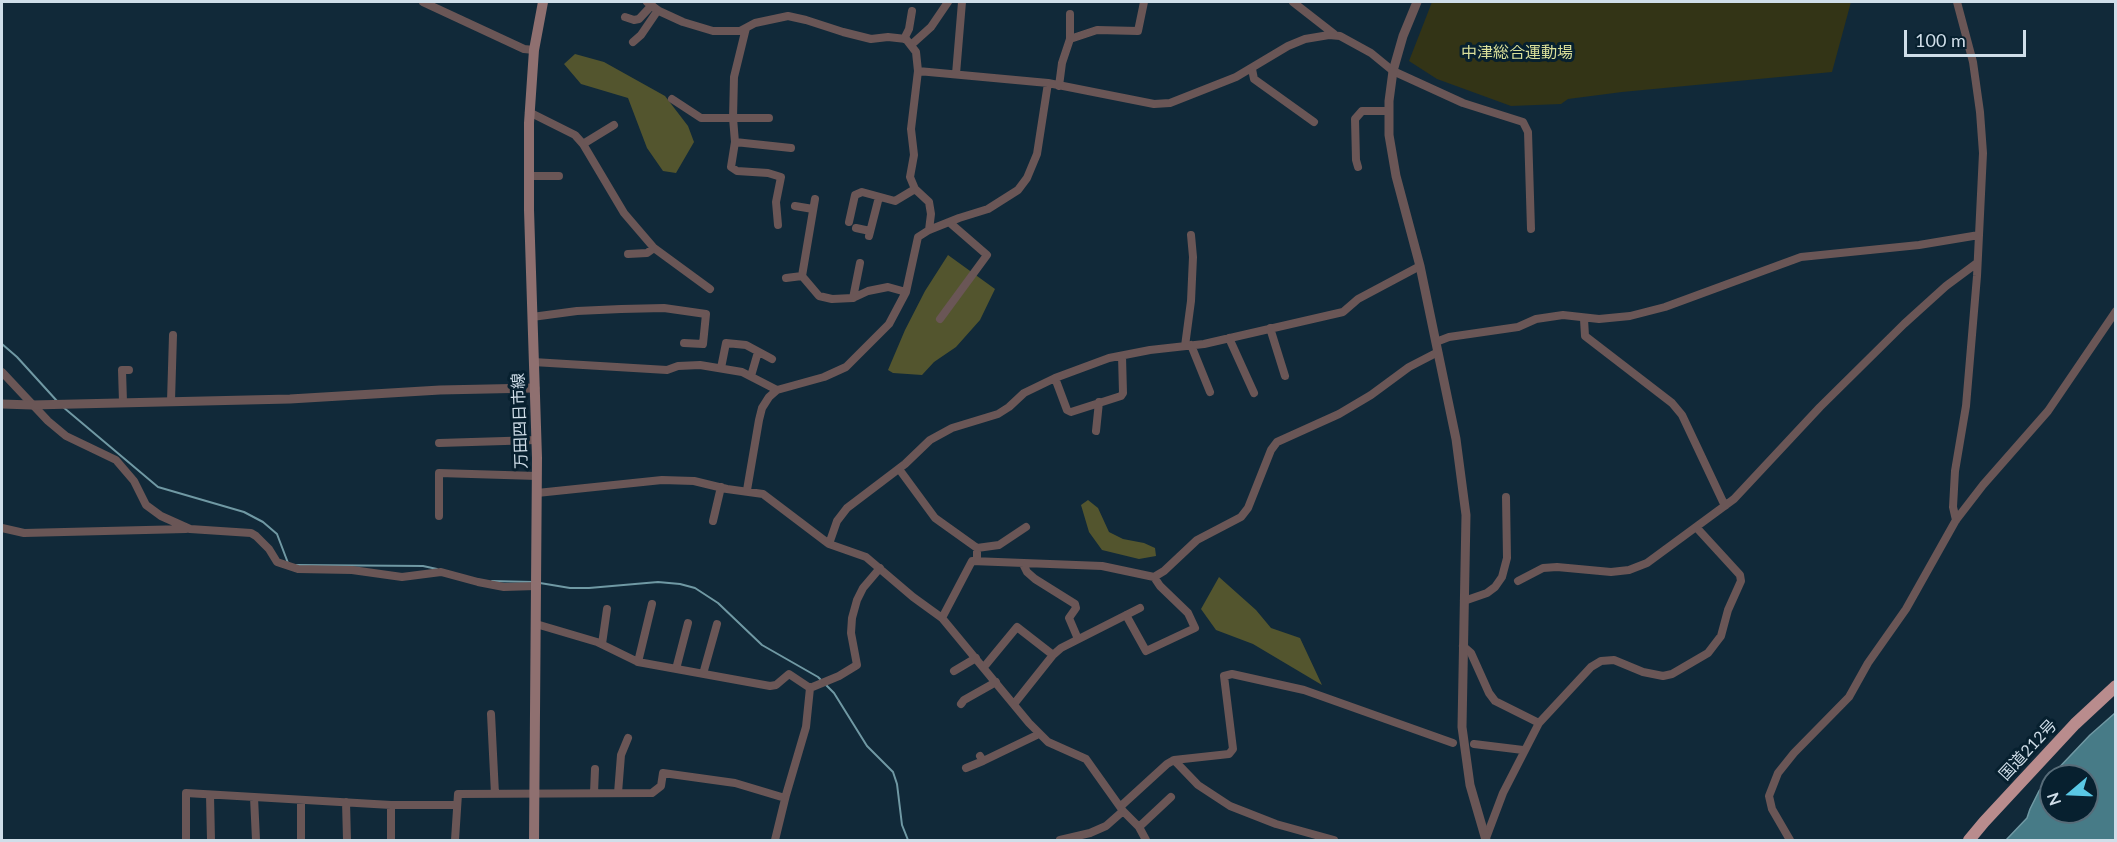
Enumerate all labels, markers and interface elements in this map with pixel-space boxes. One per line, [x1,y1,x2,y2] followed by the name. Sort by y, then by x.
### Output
[1907,18,2028,56] scale bar
[1915,29,1966,51] text: 100 m
[1461,43,1573,63] park label: 中津総合運動場
[509,373,531,469] street label: 万田四日市線
[1995,716,2061,784] street label: 国道212号
[2039,764,2099,824] north arrow
[2042,790,2064,808] text: N

